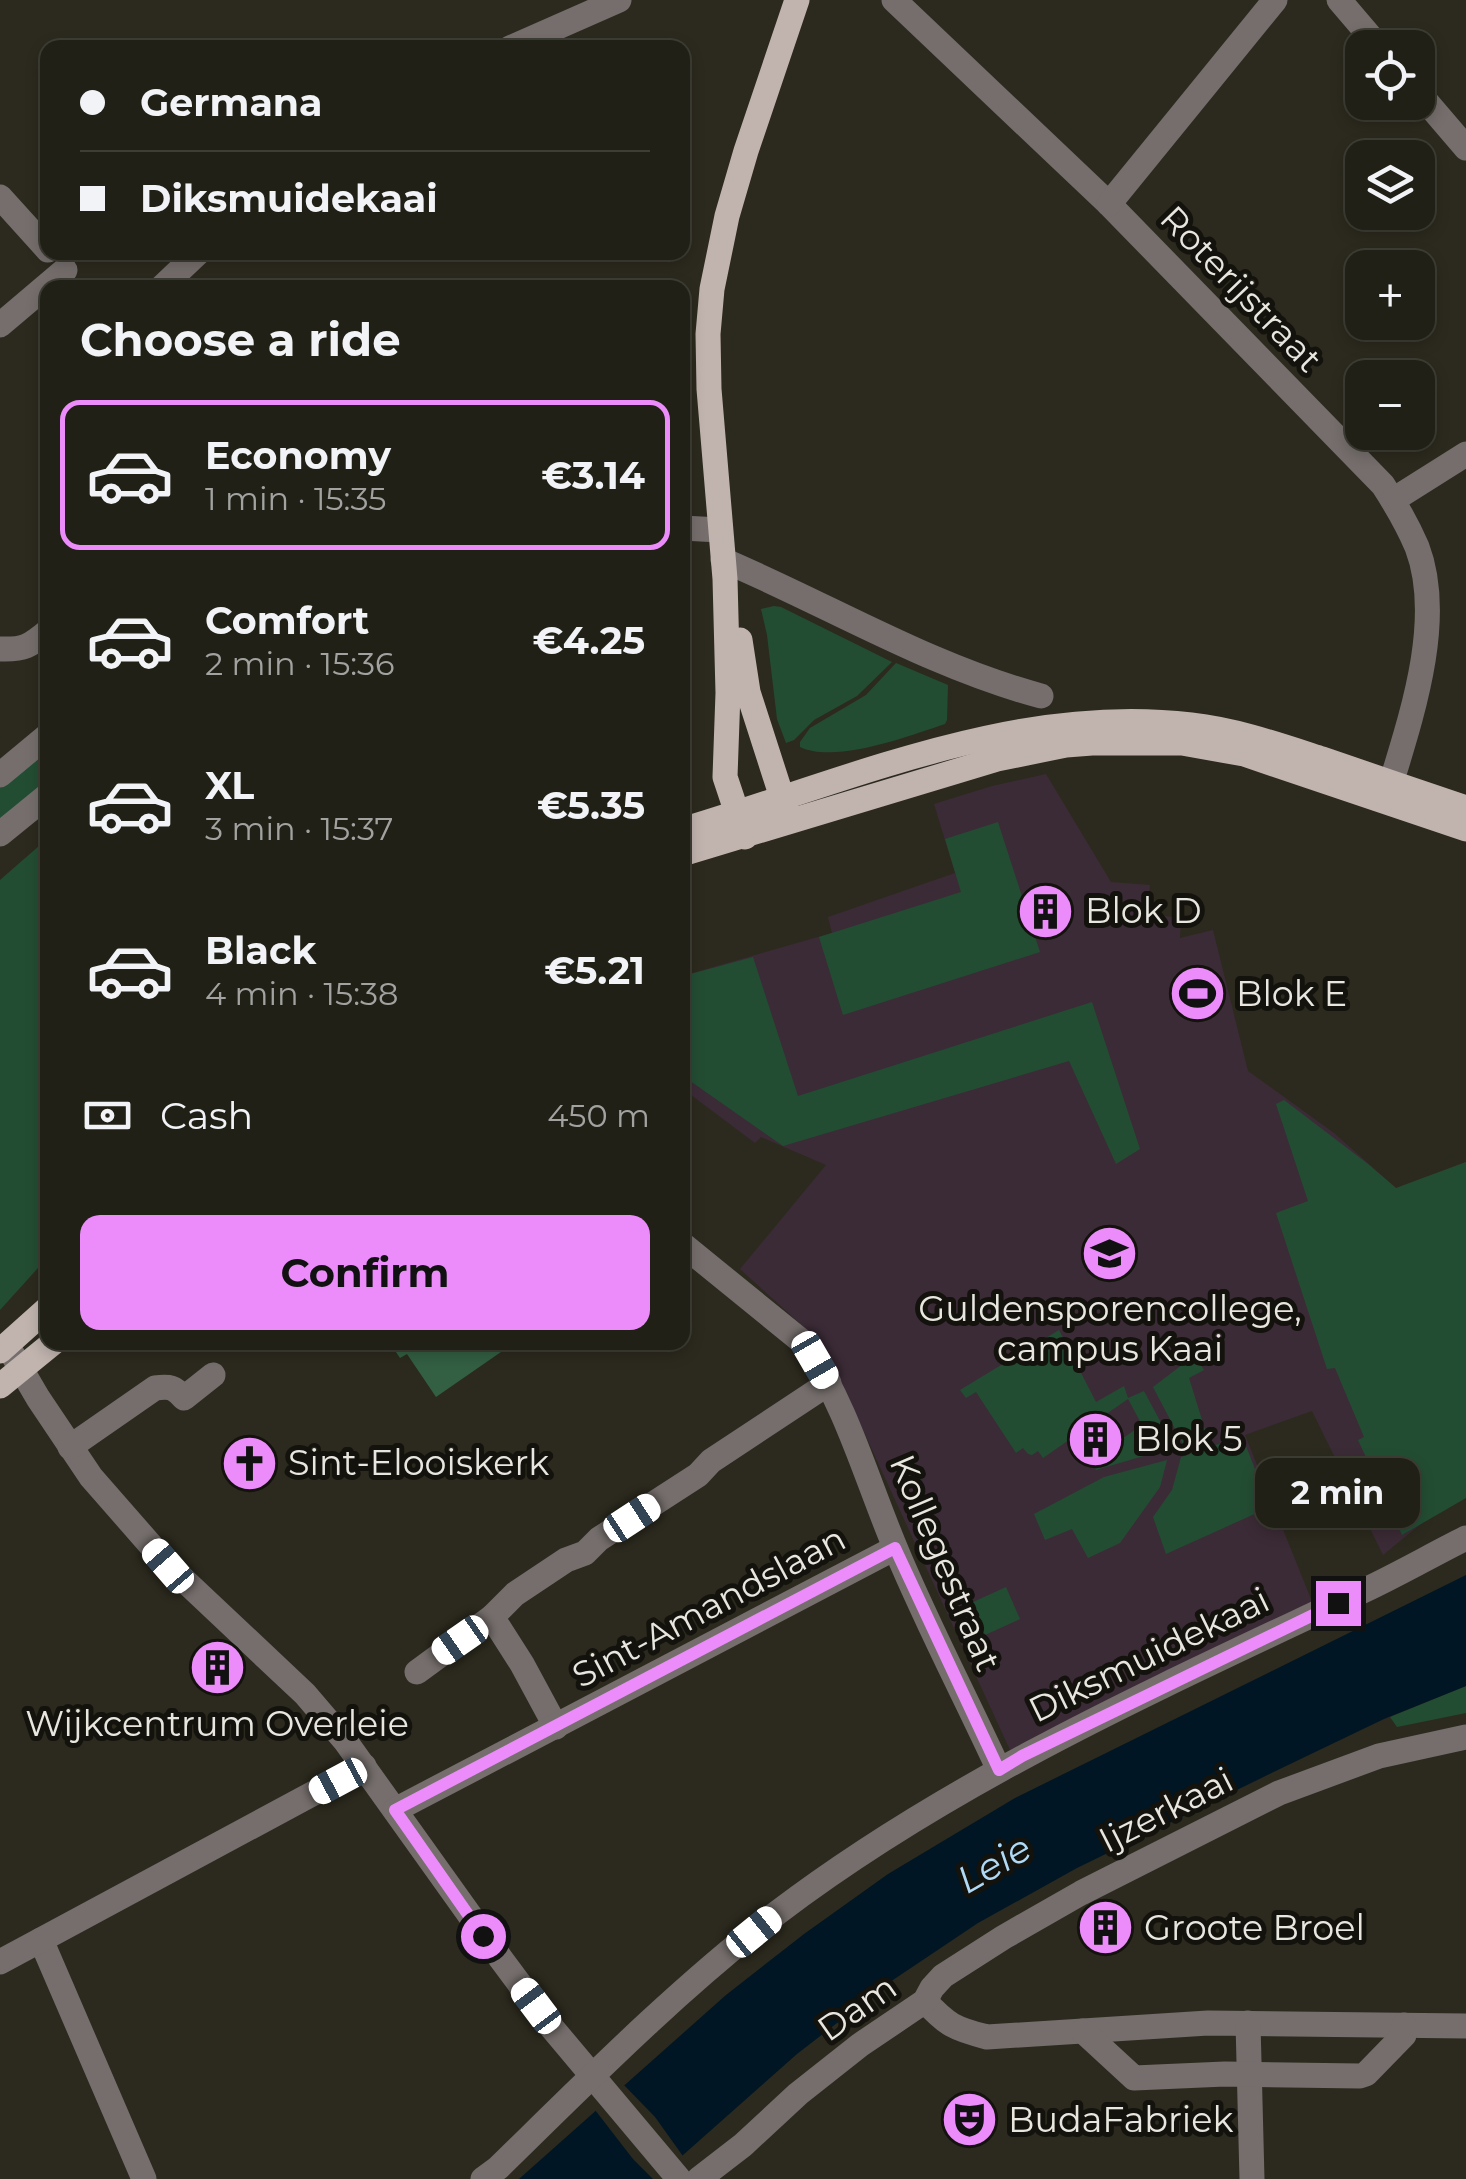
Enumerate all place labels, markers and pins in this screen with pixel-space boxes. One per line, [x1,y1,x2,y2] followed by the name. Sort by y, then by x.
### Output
[1016,881,1076,941] building icon: Blok D
[1085,889,1202,932] place label: Blok D
[1167,964,1227,1024] sports icon: Blok E
[1236,972,1347,1015] place label: Blok E
[1080,1223,1140,1283] school or university icon: Guldensporencollege, campus Kaai
[918,1287,1302,1370] place label: Guldensporencollege, campus Kaai
[1066,1409,1126,1469] building icon: Blok 5
[1135,1417,1243,1460] place label: Blok 5
[219,1433,279,1493] church icon: Sint-Elooiskerk
[288,1441,549,1484] place label: Sint-Elooiskerk
[187,1638,247,1698] building icon: Wijkcentrum Overleie
[25,1702,409,1745] place label: Wijkcentrum Overleie
[1075,1898,1135,1958] building icon: Groote Broel
[1144,1906,1365,1949] place label: Groote Broel
[939,2090,999,2150] theatre icon: BudaFabriek
[1008,2098,1233,2141] place label: BudaFabriek

